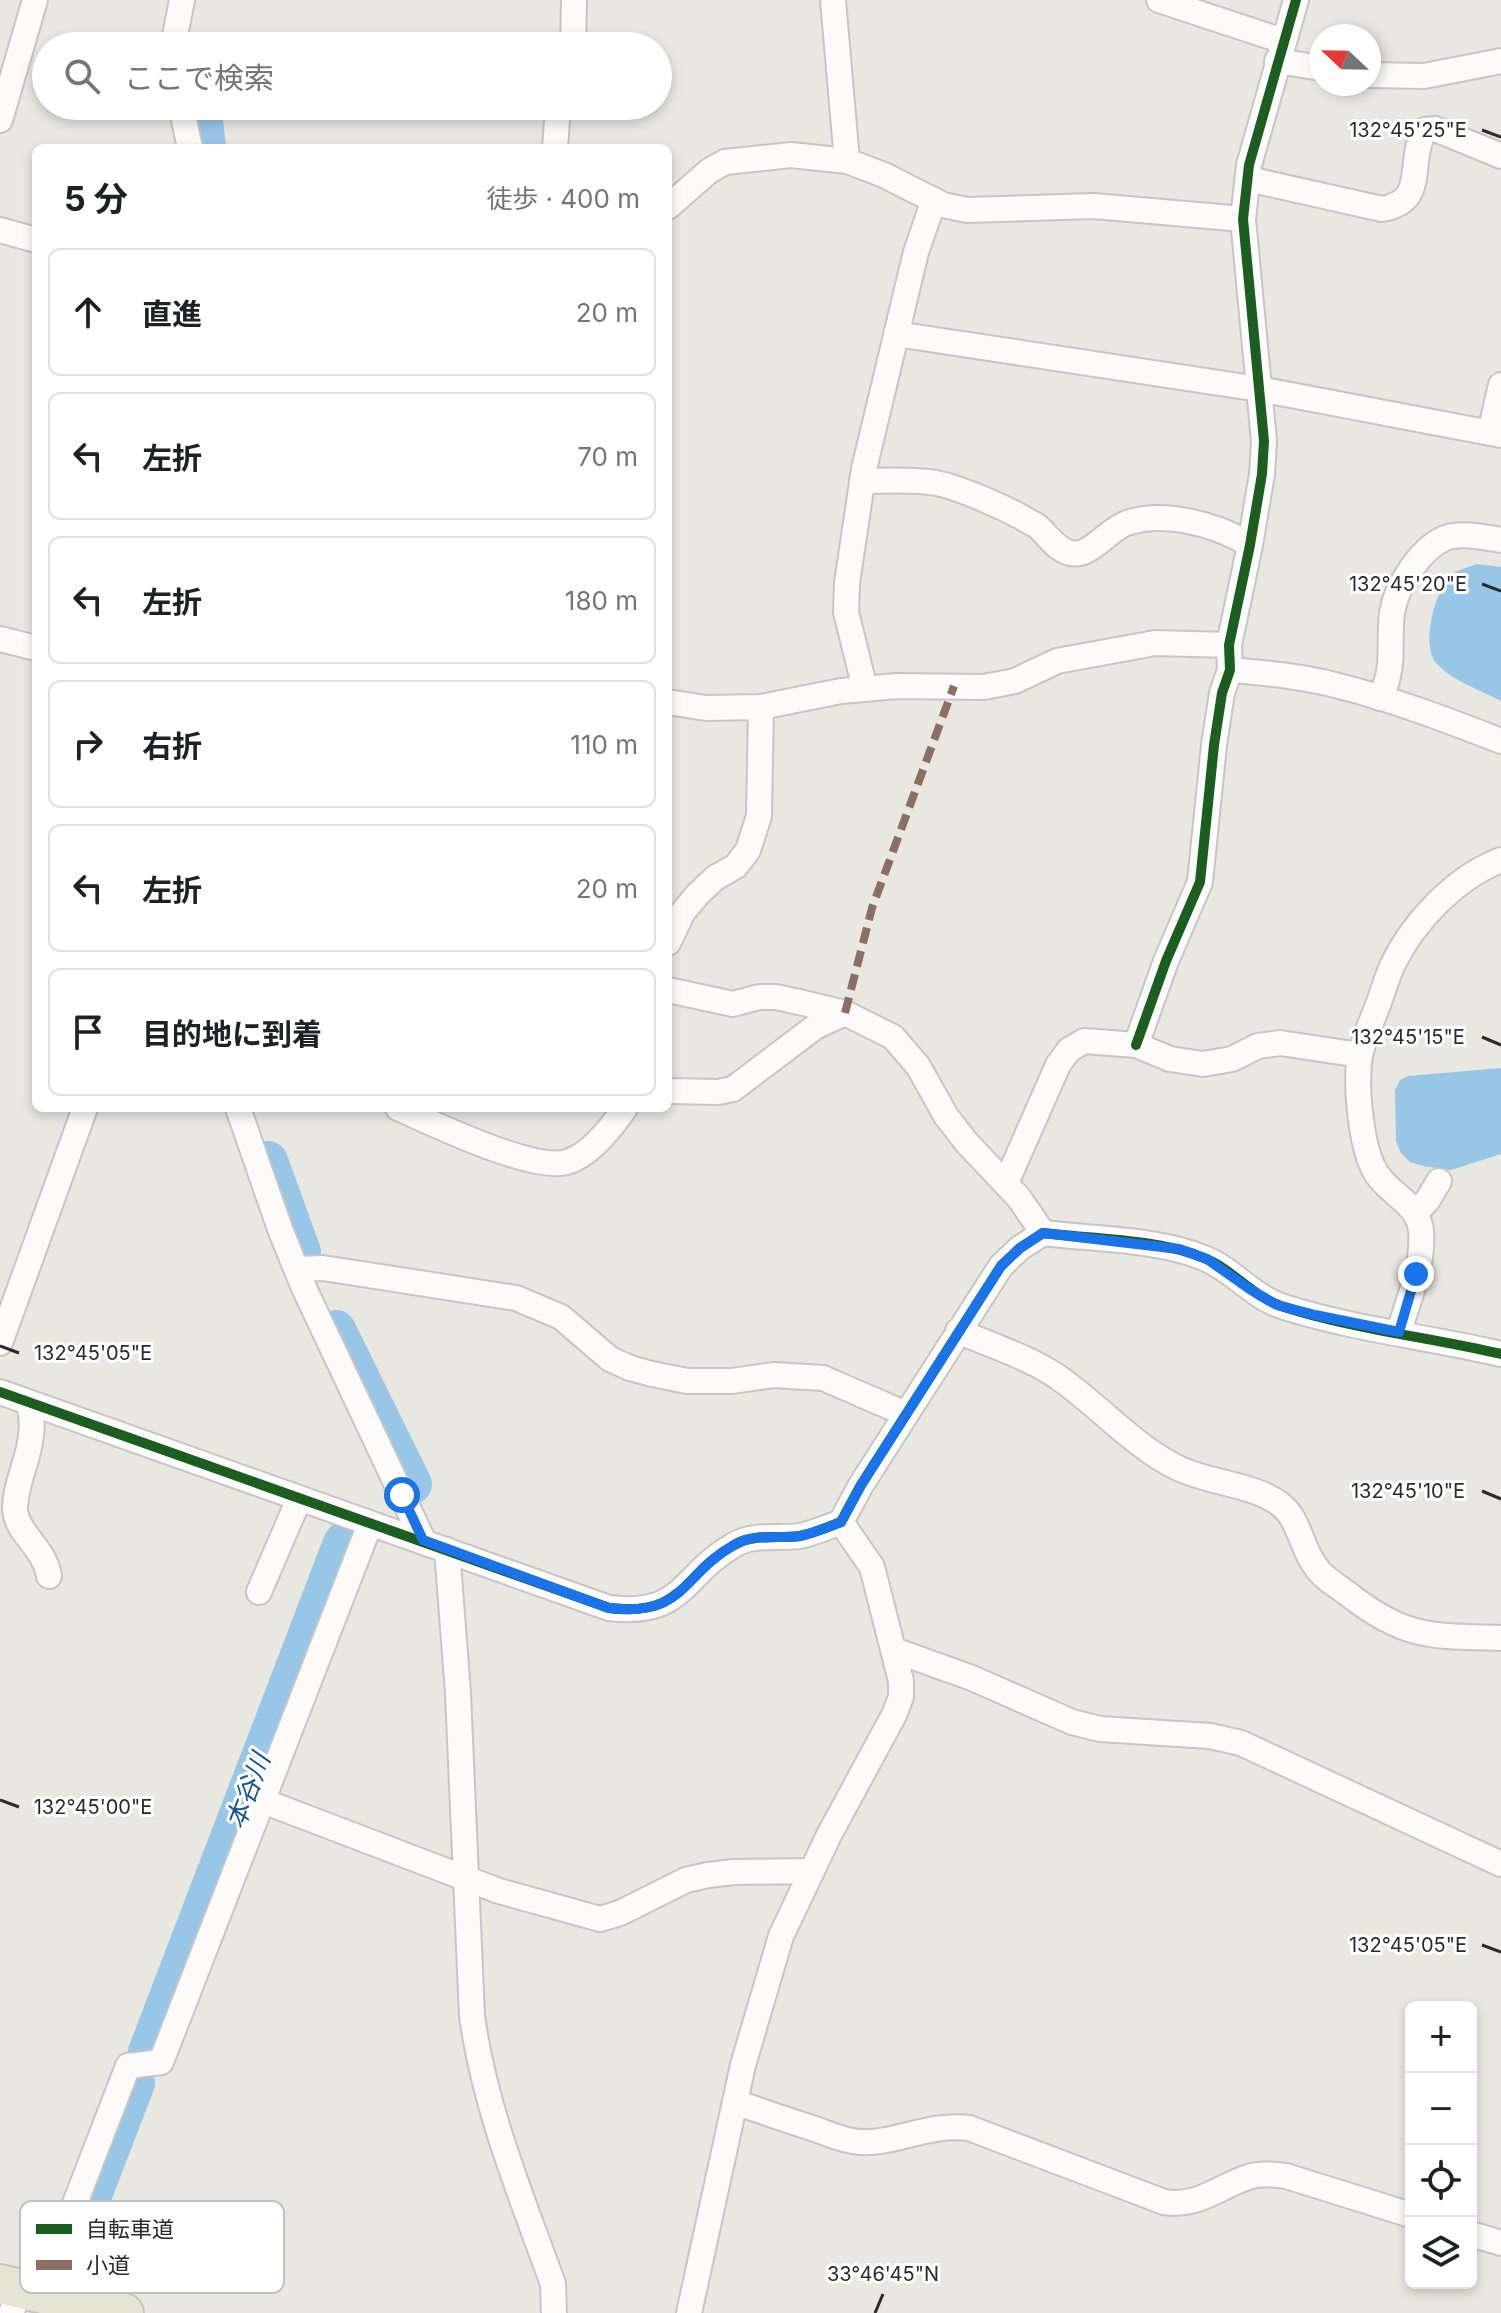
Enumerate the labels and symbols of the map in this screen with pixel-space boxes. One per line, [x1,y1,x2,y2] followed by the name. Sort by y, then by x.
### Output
[1309,24,1381,96] north arrow
[1349,118,1467,142] text: 132°45'25"E
[1349,572,1467,596] text: 132°45'20"E
[1351,1025,1465,1049] text: 132°45'15"E
[1398,1256,1434,1292] route end
[34,1341,152,1365] text: 132°45'05"E
[384,1477,420,1513] route start
[1351,1479,1465,1503] text: 132°45'10"E
[219,1746,277,1833] water label: 本谷川
[34,1795,152,1819] text: 132°45'00"E
[1349,1933,1467,1957] text: 132°45'05"E
[20,2201,284,2293] legend
[86,2216,174,2242] text: 自転車道
[86,2252,130,2278] text: 小道
[827,2262,939,2286] text: 33°46'45"N

